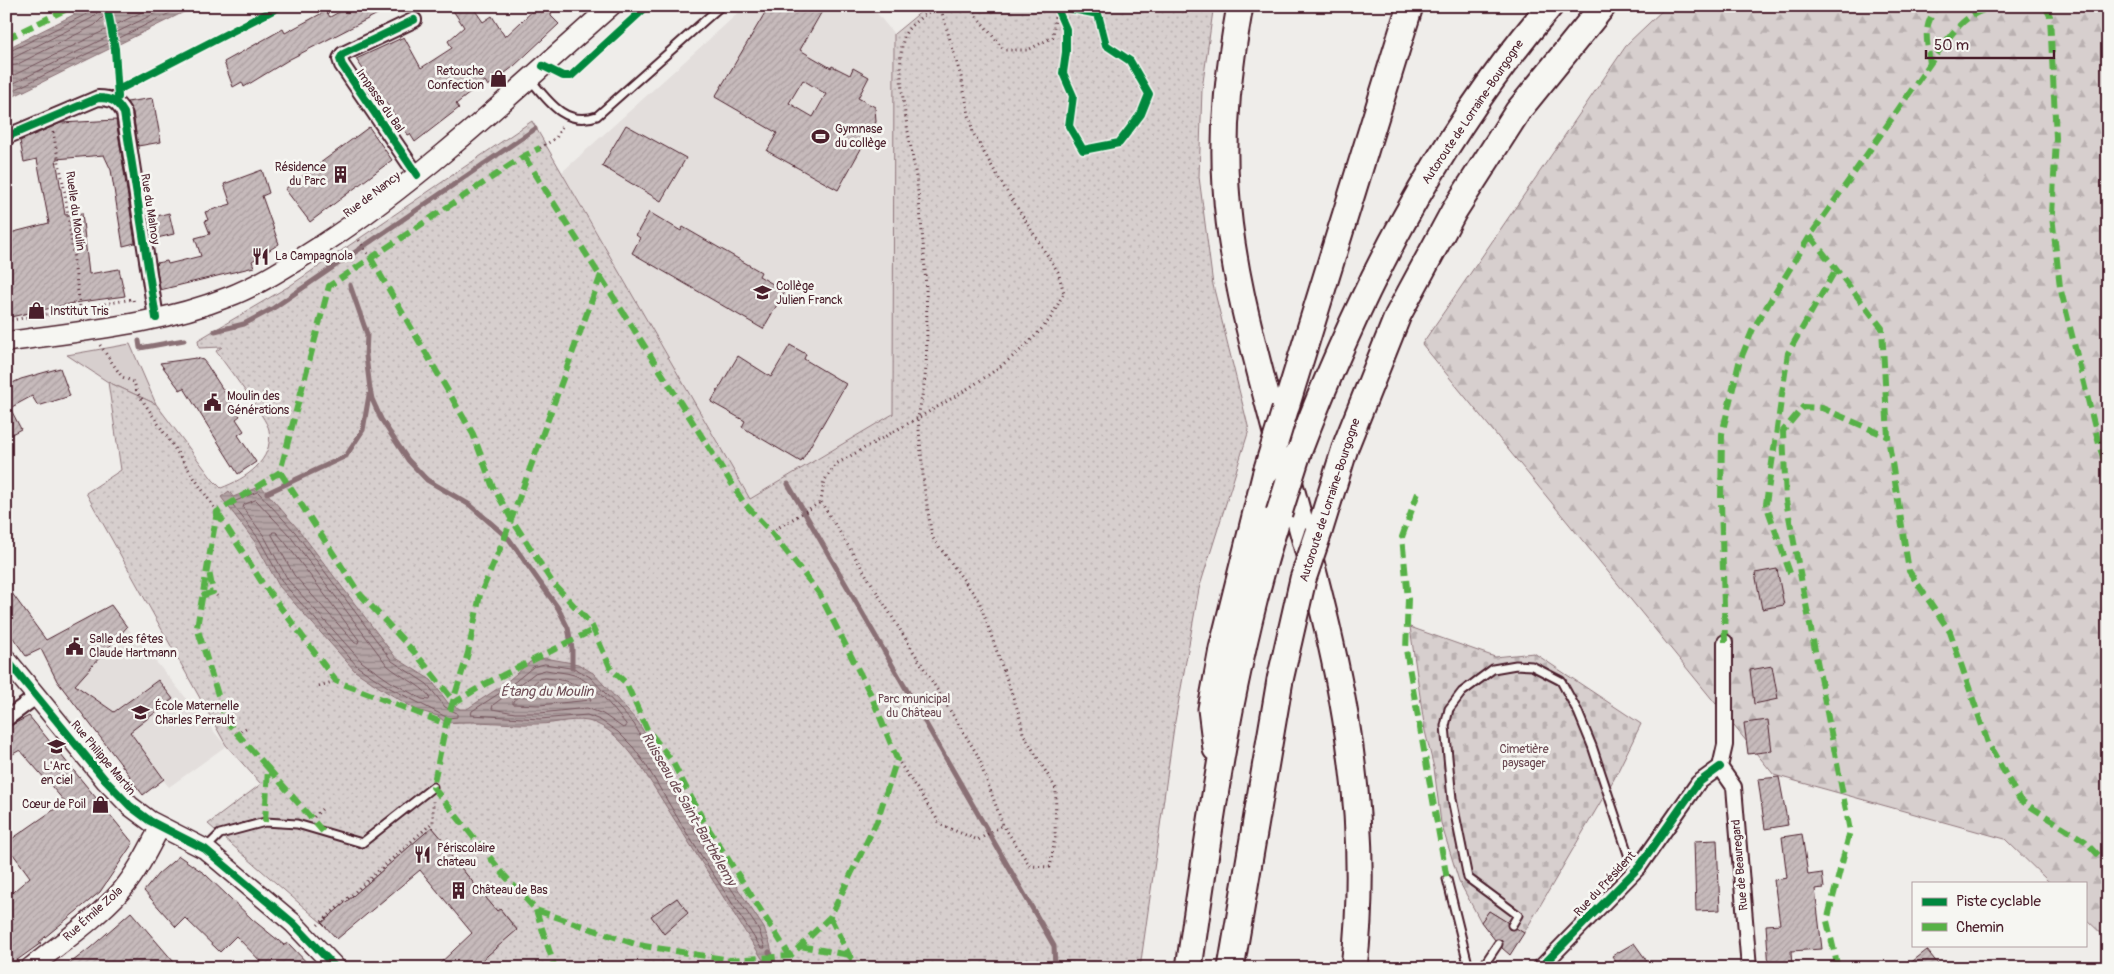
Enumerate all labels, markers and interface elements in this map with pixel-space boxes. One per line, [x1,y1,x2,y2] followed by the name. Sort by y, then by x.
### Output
[1926,28,2054,60] scale bar
[1934,36,1969,55] text: 50 m
[1419,37,1527,187] street label: Autoroute de Lorraine-Bourgogne
[427,64,484,93] place label: Retouche Confection
[353,66,408,136] street label: Impasse du Bal
[488,68,508,88] shop icon: Retouche Confection
[835,122,886,151] place label: Gymnase du collège
[811,126,831,146] sports icon: Gymnase du collège
[275,160,326,189] place label: Résidence du Parc
[330,164,350,184] building icon: Résidence du Parc
[341,169,403,221] street label: Rue de Nancy
[62,170,88,252] street label: Ruelle du Moulin
[137,172,163,246] street label: Rue du Malnoy
[251,246,271,266] restaurant icon: La Campagnola
[275,249,353,264] place label: La Campagnola
[776,279,842,308] place label: Collège Julien Franck
[752,283,772,303] school or university icon: Collège Julien Franck
[26,301,46,321] shop icon: Institut Tris
[50,304,109,319] place label: Institut Tris
[227,389,290,418] place label: Moulin des Générations
[203,393,223,413] public building icon: Moulin des Générations
[1296,416,1364,584] street label: Autoroute de Lorraine-Bourgogne
[89,632,177,661] place label: Salle des fêtes Claude Hartmann
[65,636,85,656] public building icon: Salle des fêtes Claude Hartmann
[501,683,594,700] water label: Étang du Moulin
[878,692,950,721] park label: Parc municipal du Château
[155,698,239,728] place label: École Maternelle Charles Perrault
[131,703,151,723] school or university icon: École Maternelle Charles Perrault
[67,718,139,799] street label: Rue Philippe Martin
[638,729,741,890] water label: Ruisseau de Saint-Barthélemy
[47,737,67,757] school or university icon: L'Arc en ciel
[1499,742,1549,771] park label: Cimetière paysager
[41,759,73,788] place label: L'Arc en ciel
[90,794,110,814] shop icon: Cœur de Poil
[22,797,86,812] place label: Cœur de Poil
[1729,819,1751,911] street label: Rue de Beauregard
[437,841,495,870] place label: Périscolaire chateau
[413,845,433,865] restaurant icon: Périscolaire chateau
[1571,848,1639,920] street label: Rue du Président
[448,880,468,900] building icon: Château de Bas
[59,882,126,945] street label: Rue Émile Zola
[1912,882,2086,946] legend
[472,883,548,898] place label: Château de Bas
[1956,892,2041,911] text: Piste cyclable
[1956,918,2004,937] text: Chemin

